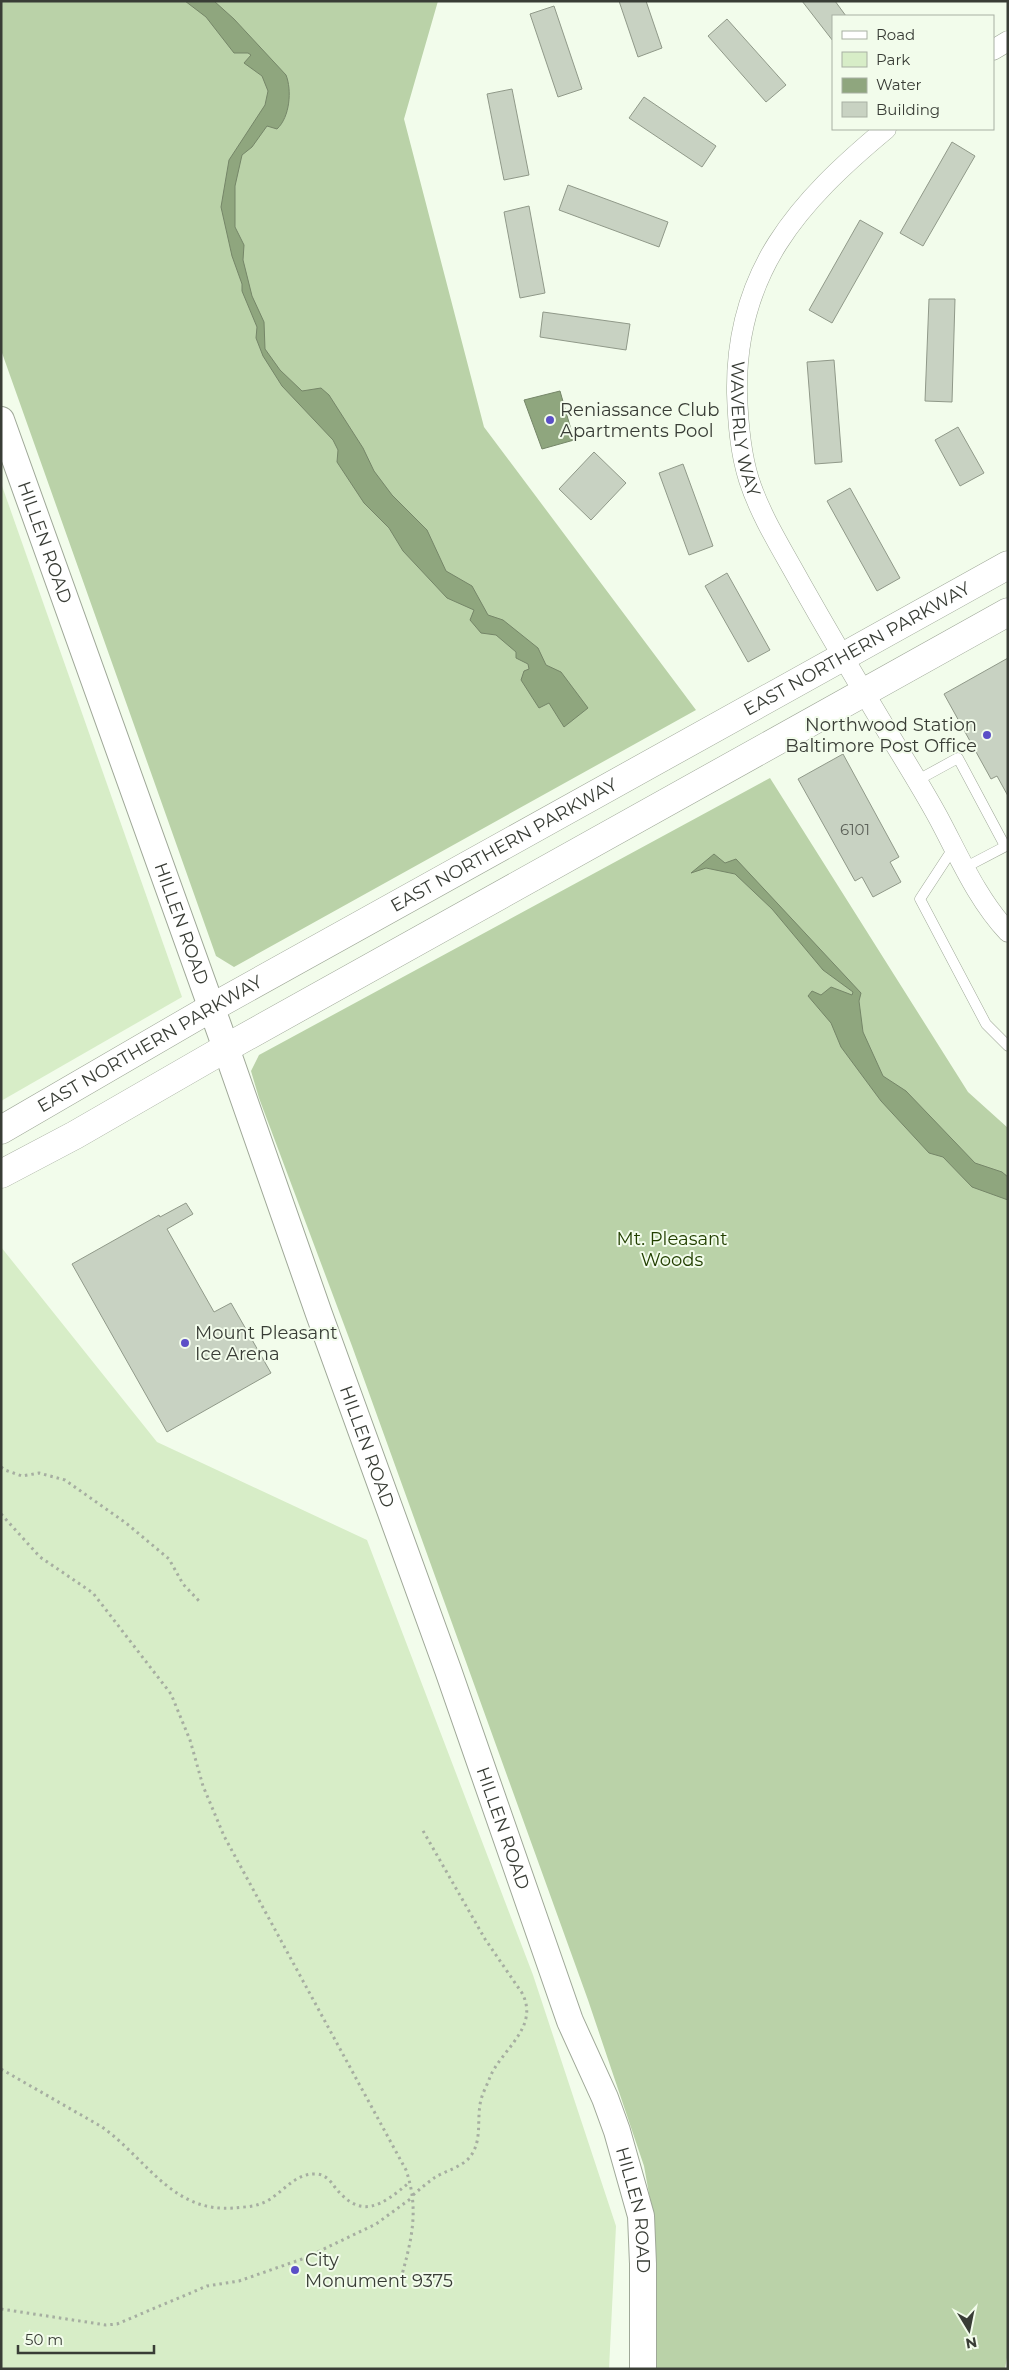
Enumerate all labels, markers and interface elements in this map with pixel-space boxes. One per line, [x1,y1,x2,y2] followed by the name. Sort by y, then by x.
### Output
[832,15,994,130] legend
[876,25,915,44] text: Road
[876,50,910,69] text: Park
[876,75,922,94] text: Water
[876,100,940,119] text: Building
[726,360,765,500] street label: WAVERLY WAY
[560,399,719,442] place label: Reniassance Club Apartments Pool
[544,414,556,426] marker: Reniassance Club Apartments Pool
[13,478,77,607] street label: HILLEN ROAD
[740,577,975,721] street label: EAST NORTHERN PARKWAY
[785,714,977,757] place label: Northwood Station Baltimore Post Office
[981,729,993,741] marker: Northwood Station Baltimore Post Office
[387,773,622,917] street label: EAST NORTHERN PARKWAY
[840,820,870,839] house number: 6101
[149,859,213,988] street label: HILLEN ROAD
[34,970,267,1117] street label: EAST NORTHERN PARKWAY
[616,1228,728,1271] park label: Mt. Pleasant Woods
[195,1322,338,1365] place label: Mount Pleasant Ice Arena
[179,1337,191,1349] marker: Mount Pleasant Ice Arena
[335,1383,399,1511] street label: HILLEN ROAD
[472,1764,534,1892] street label: HILLEN ROAD
[611,2144,654,2273] street label: HILLEN ROAD
[305,2249,453,2292] place label: City Monument 9375
[289,2264,301,2276] marker: City Monument 9375
[944,2305,994,2355] north arrow
[18,2322,154,2354] scale bar
[25,2330,63,2349] text: 50 m
[964,2333,978,2353] text: N

